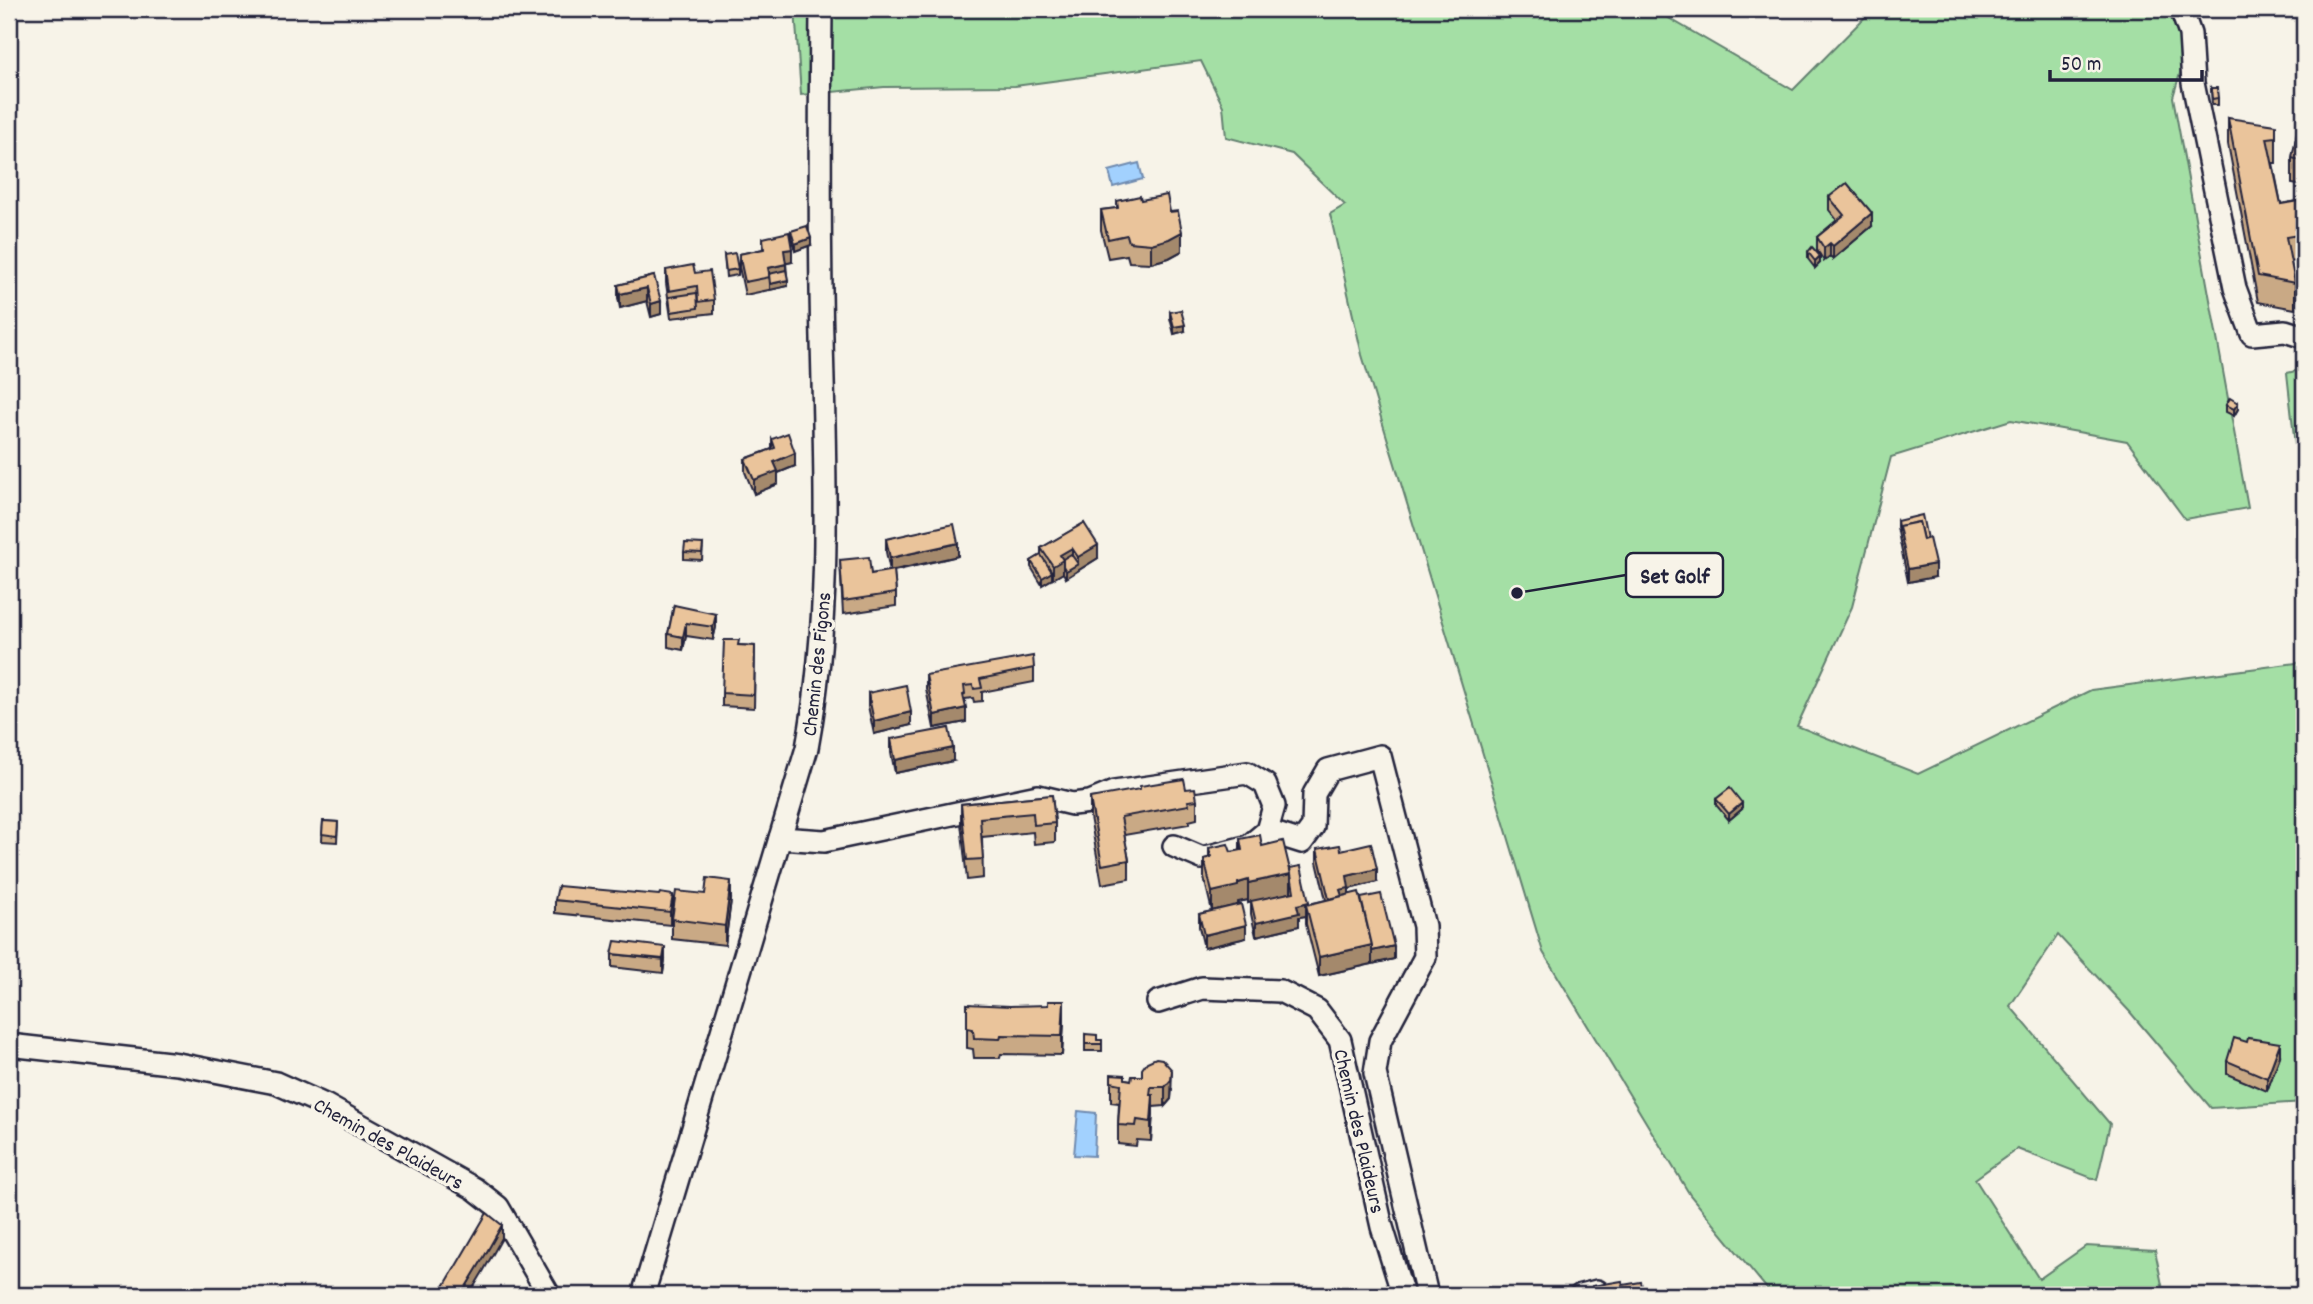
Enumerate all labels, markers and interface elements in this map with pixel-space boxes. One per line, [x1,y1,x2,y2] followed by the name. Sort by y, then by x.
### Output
[2050,38,2203,82] scale bar
[2061,51,2101,81] text: 50 m
[1626,553,1723,597] callout: Set Golf
[1640,562,1711,595] text: Set Golf
[796,591,841,738] street label: Chemin des Figons
[1324,1047,1391,1217] street label: Chemin des Plaideurs
[307,1092,468,1199] street label: Chemin des Plaideurs

